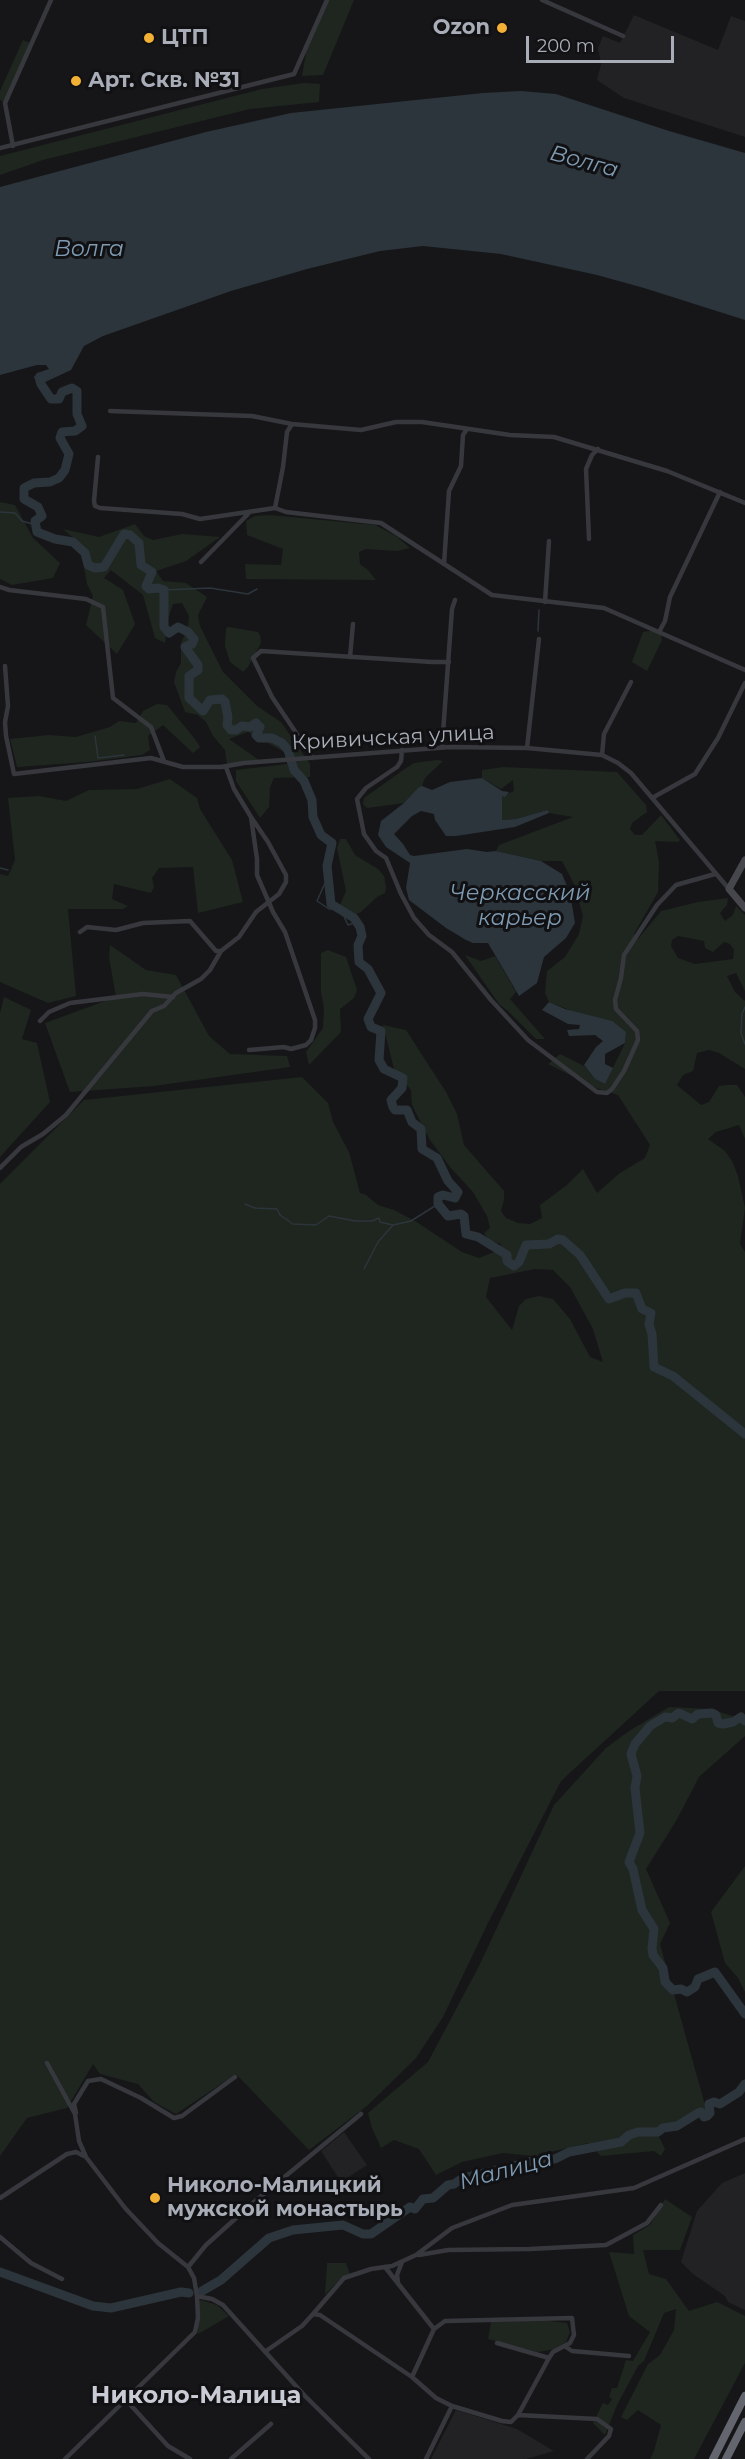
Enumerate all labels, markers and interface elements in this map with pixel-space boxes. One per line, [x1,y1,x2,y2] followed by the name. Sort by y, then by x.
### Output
[433,15,490,41] place label: Ozon
[495,21,509,35] marker: Ozon
[529,24,678,62] scale bar
[161,25,208,51] place label: ЦТП
[142,31,156,45] marker: ЦТП
[537,35,595,57] text: 200 m
[88,68,240,94] place label: Арт. Скв. №31
[69,74,83,88] marker: Арт. Скв. №31
[547,140,621,184] water label: Волга
[54,237,124,263] water label: Волга
[291,720,495,756] street label: Кривичская улица
[450,881,590,932] water label: Черкасский карьер
[457,2146,555,2196] water label: Малица
[167,2173,403,2223] place label: Николо-Малицкий мужской монастырь
[148,2191,162,2205] marker: Николо-Малицкий мужской монастырь
[91,2382,301,2410] district label: Николо-Малица

